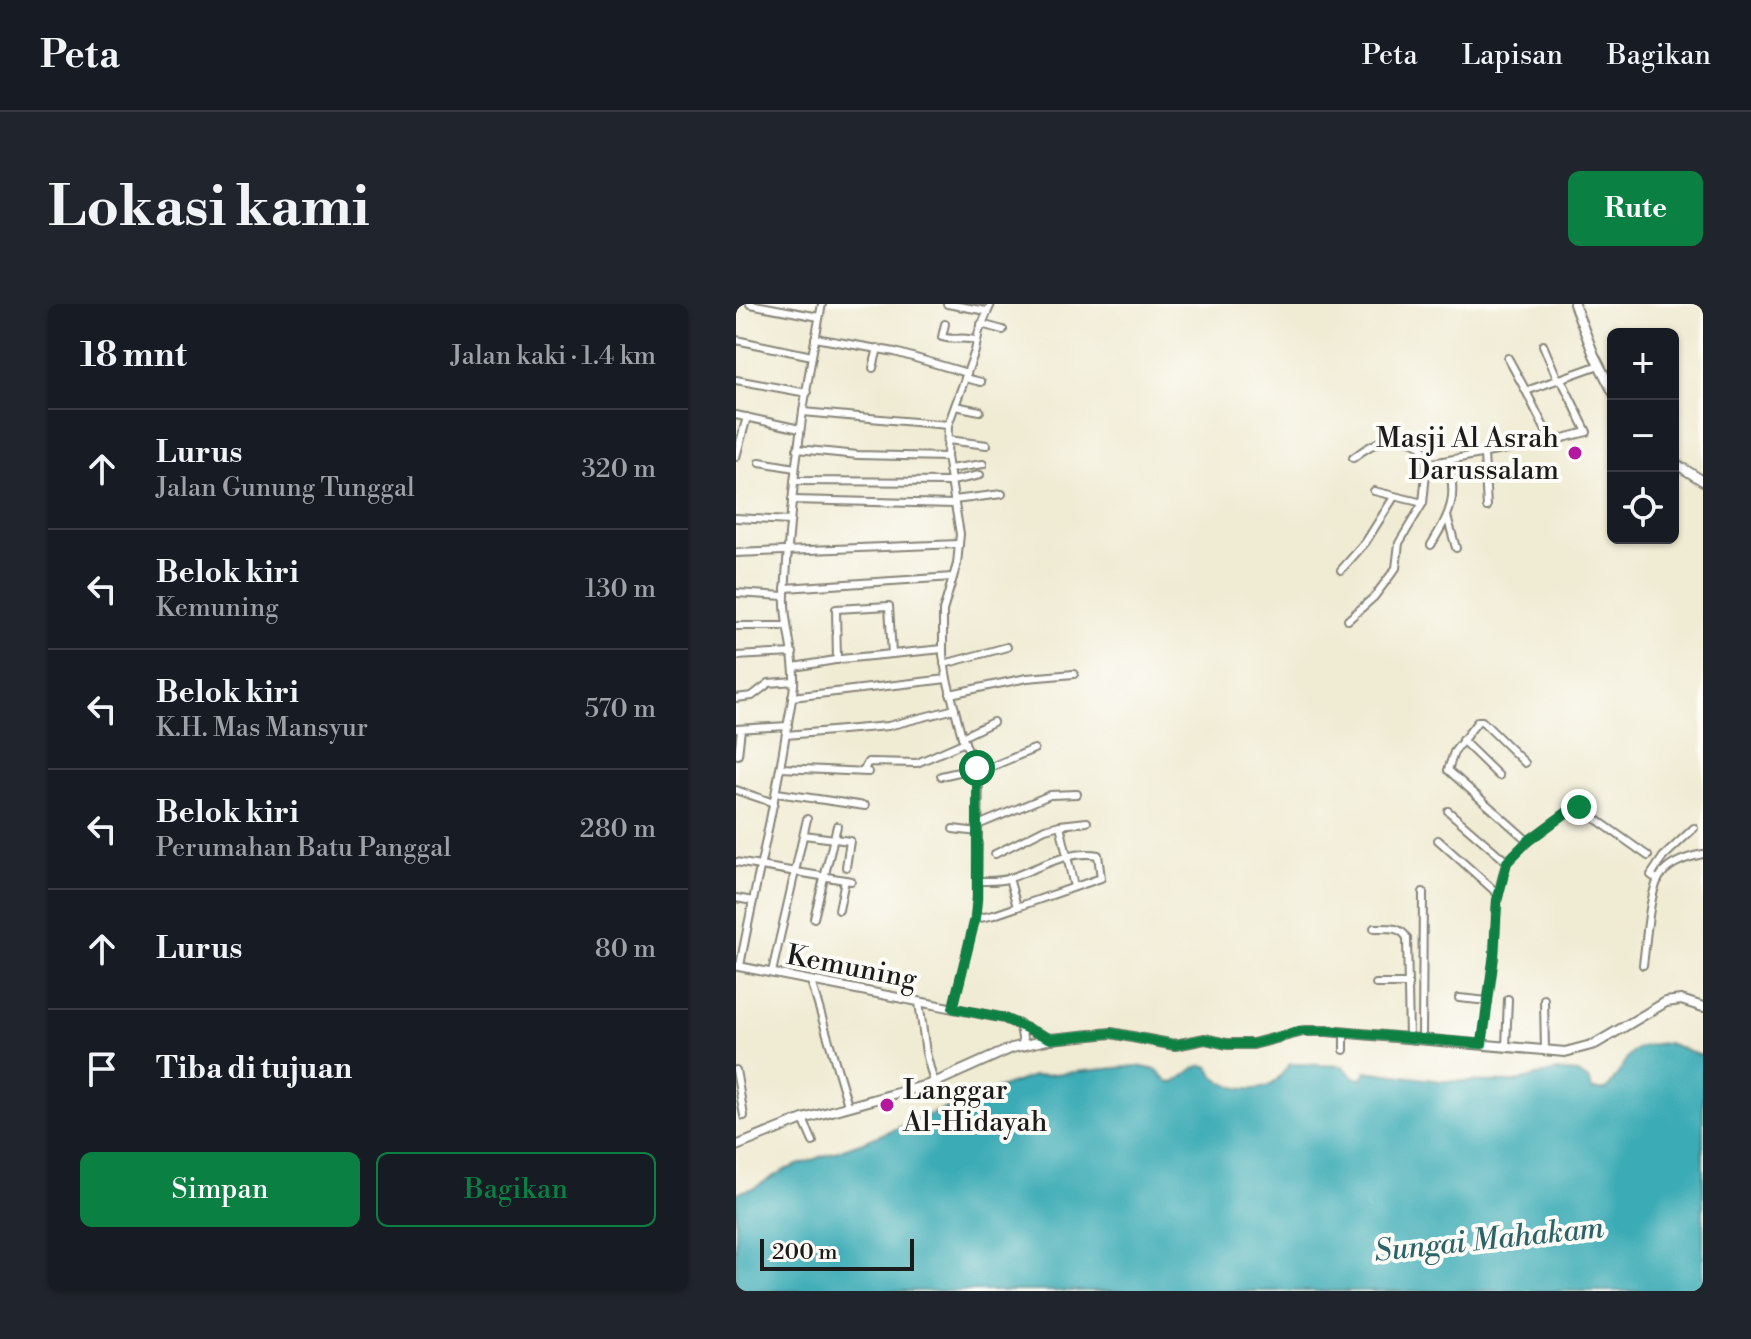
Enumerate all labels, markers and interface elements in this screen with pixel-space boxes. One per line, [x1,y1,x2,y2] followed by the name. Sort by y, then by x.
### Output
[40,32,120,79] text: Peta
[1362,38,1418,73] text: Peta
[1462,38,1563,73] text: Lapisan
[1607,38,1711,73] text: Bagikan
[1568,171,1703,246] button: Rute
[48,173,370,243] text: Lokasi kami
[1607,328,1679,544] map controls
[1607,328,1679,400] button: +
[80,335,187,377] text: 18 mnt
[451,340,656,372] text: Jalan kaki · 1.4 km
[1607,400,1679,472] button: −
[1376,421,1559,488] place label: Masji Al Asrah Darussalam
[156,434,242,472] text: Lurus
[1566,444,1584,462] marker: Masji Al Asrah Darussalam
[80,447,124,491] icon: ahead
[581,453,656,485] text: 320 m
[156,472,415,504] text: Jalan Gunung Tunggal
[1607,472,1679,544] button: locate
[156,554,299,592] text: Belok kiri
[80,567,124,611] icon: left
[585,573,656,605] text: 130 m
[156,592,279,624] text: Kemuning
[156,674,299,712] text: Belok kiri
[80,687,124,731] icon: left
[585,693,656,725] text: 570 m
[156,712,368,744] text: K.H. Mas Mansyur
[959,750,995,786] route start
[1561,789,1597,825] route end
[156,794,299,832] text: Belok kiri
[80,807,124,851] icon: left
[580,813,656,845] text: 280 m
[156,832,451,864] text: Perumahan Batu Panggal
[80,927,124,971] icon: ahead
[156,930,242,968] text: Lurus
[595,933,656,965] text: 80 m
[784,938,920,997] street label: Kemuning
[80,1047,124,1091] icon: arrive
[156,1050,352,1088] text: Tiba di tujuan
[902,1073,1048,1140] place label: Langgar Al-Hidayah
[878,1096,896,1114] marker: Langgar Al-Hidayah
[80,1152,360,1227] button: Simpan
[376,1152,656,1227] button: Bagikan
[1372,1209,1607,1271] water label: Sungai Mahakam
[760,1235,914,1271] scale bar
[772,1239,838,1266] text: 200 m

